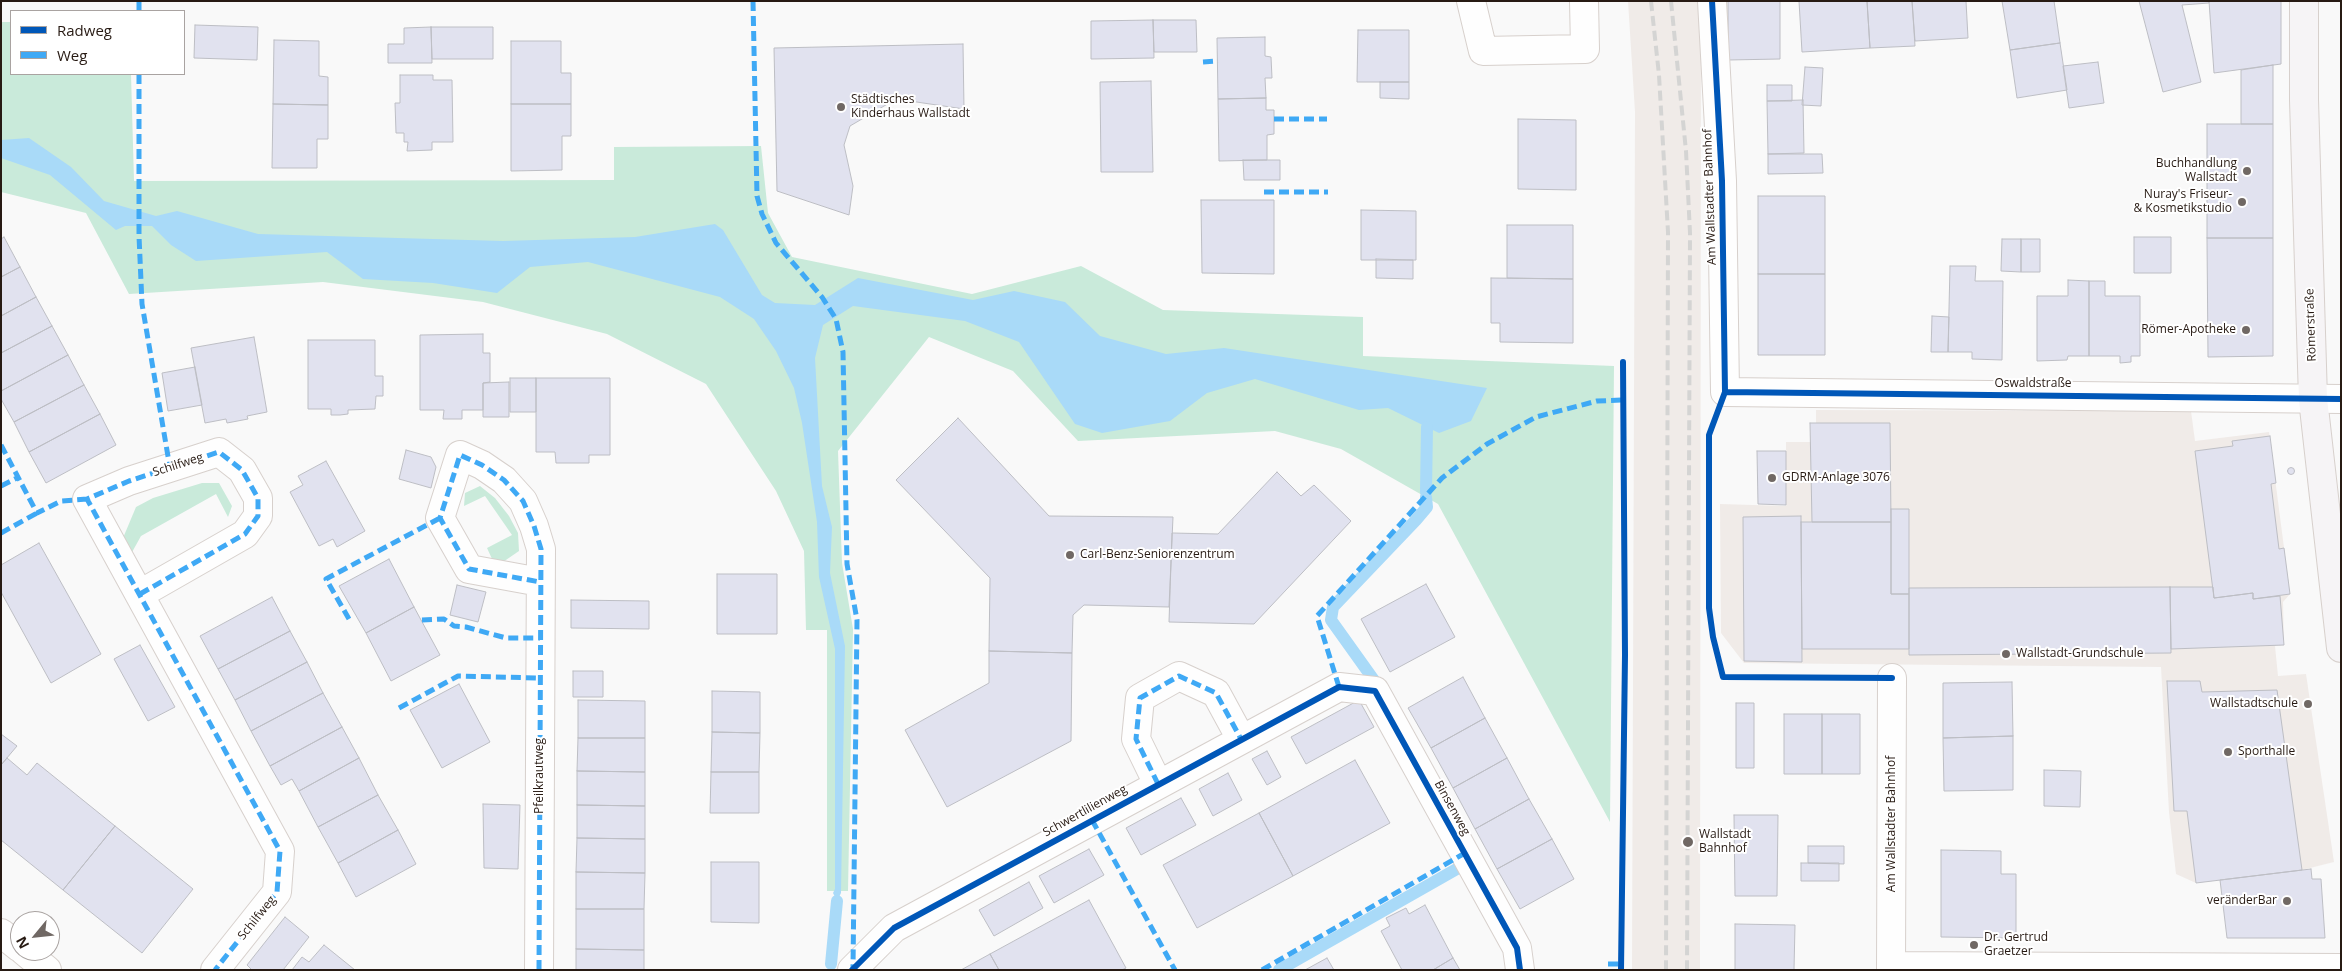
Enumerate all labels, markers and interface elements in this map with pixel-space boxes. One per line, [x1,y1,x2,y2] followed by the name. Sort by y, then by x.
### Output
[10,10,185,75] legend
[57,20,112,40] text: Radweg
[57,45,87,65] text: Weg
[851,93,970,121] place label: Städtisches Kinderhaus Wallstadt
[835,101,847,113] marker: Städtisches Kinderhaus Wallstadt
[1700,129,1720,265] street label: Am Wallstadter Bahnhof
[2156,157,2237,185] place label: Buchhandlung Wallstadt
[2241,165,2253,177] marker: Buchhandlung Wallstadt
[2133,188,2232,216] place label: Nuray's Friseur- & Kosmetikstudio
[2236,196,2248,208] marker: Nuray's Friseur- & Kosmetikstudio
[2303,288,2319,362] street label: Römerstraße
[2141,323,2236,337] place label: Römer-Apotheke
[2240,324,2252,336] marker: Römer-Apotheke
[1994,377,2072,391] street label: Oswaldstraße
[151,450,205,480] street label: Schilfweg
[1782,471,1890,485] place label: GDRM-Anlage 3076
[1766,472,1778,484] marker: GDRM-Anlage 3076
[1080,548,1235,562] place label: Carl-Benz-Seniorenzentrum
[1064,549,1076,561] marker: Carl-Benz-Seniorenzentrum
[2016,647,2144,661] place label: Wallstadt-Grundschule
[2000,648,2012,660] marker: Wallstadt-Grundschule
[2210,697,2298,711] place label: Wallstadtschule
[2302,698,2314,710] marker: Wallstadtschule
[533,738,547,814] street label: Pfeilkrautweg
[2238,745,2295,759] place label: Sporthalle
[2222,746,2234,758] marker: Sporthalle
[1885,756,1899,892] street label: Am Wallstadter Bahnhof
[1431,778,1473,838] street label: Binsenweg
[1041,782,1129,840] street label: Schwertlilienweg
[1699,828,1751,856] place label: Wallstadt Bahnhof
[1681,835,1695,849] marker: Wallstadt Bahnhof
[235,893,279,943] street label: Schilfweg
[2207,894,2277,908] place label: veränderBar
[2281,895,2293,907] marker: veränderBar
[10,911,60,961] north arrow
[1984,931,2048,959] place label: Dr. Gertrud Graetzer
[11,933,33,952] text: N
[1968,939,1980,951] marker: Dr. Gertrud Graetzer

